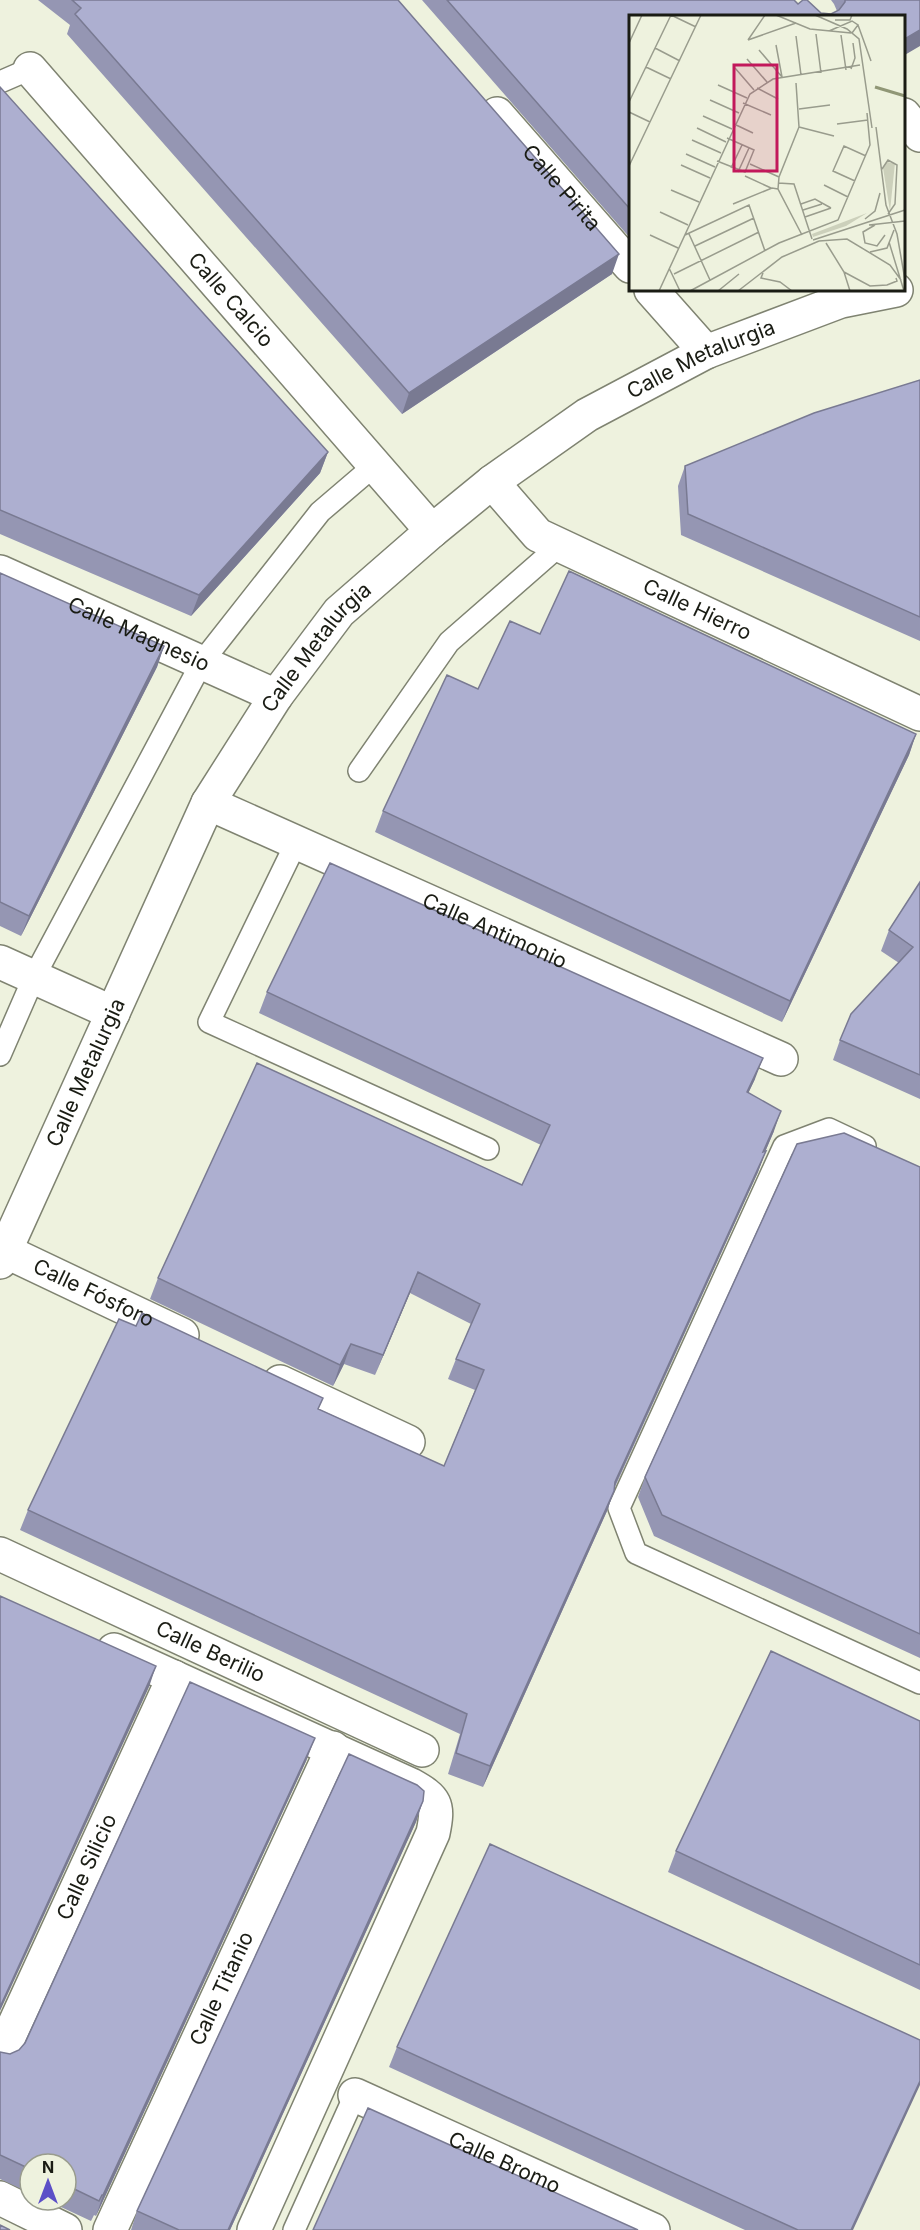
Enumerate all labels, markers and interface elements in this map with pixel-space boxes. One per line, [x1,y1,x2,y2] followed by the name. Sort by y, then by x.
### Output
[629,15,905,291] inset map
[518,139,606,236] street label: Calle Pirita
[183,247,279,352] street label: Calle Calcio
[623,314,778,404] street label: Calle Metalurgia
[639,573,756,645] street label: Calle Hierro
[256,577,376,717] street label: Calle Metalurgia
[64,591,214,677] street label: Calle Magnesio
[419,888,571,974] street label: Calle Antimonio
[41,994,130,1151] street label: Calle Metalurgia
[29,1253,158,1332] street label: Calle Fósforo
[152,1615,269,1687] street label: Calle Berilio
[51,1810,121,1924] street label: Calle Silicio
[184,1927,258,2049] street label: Calle Titanio
[445,2126,565,2198] street label: Calle Bromo
[18,2152,78,2212] north arrow
[42,2157,54,2177] text: N

